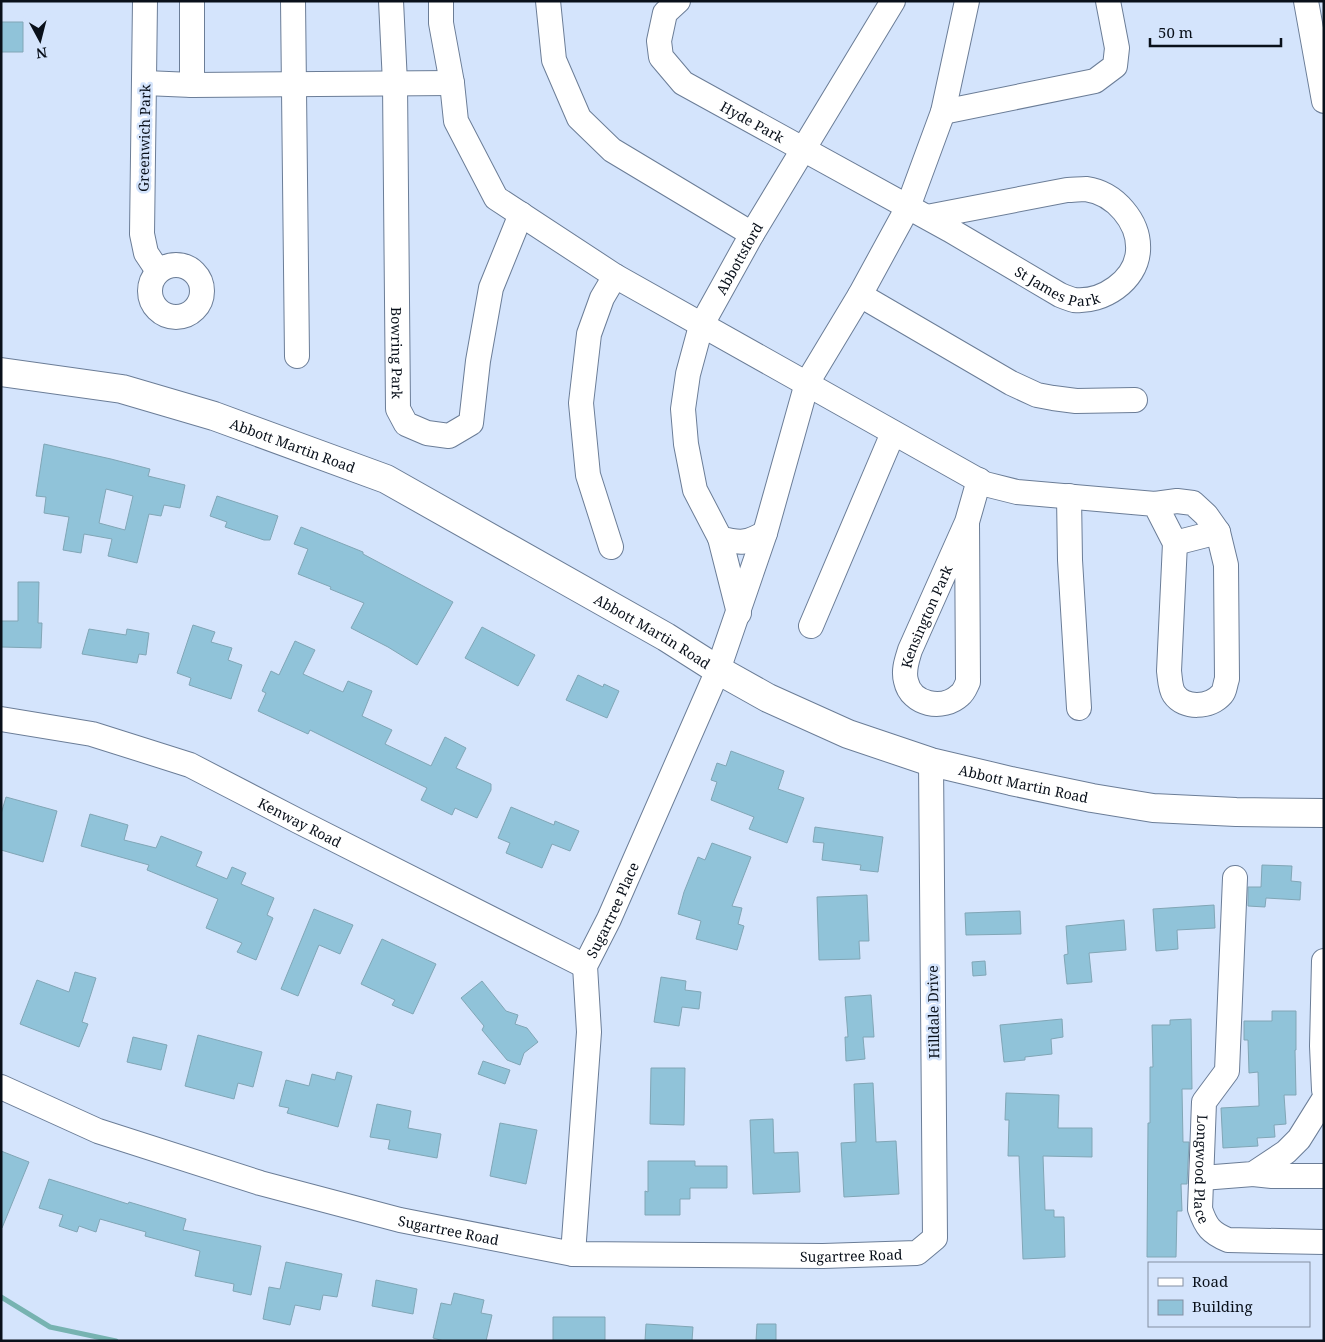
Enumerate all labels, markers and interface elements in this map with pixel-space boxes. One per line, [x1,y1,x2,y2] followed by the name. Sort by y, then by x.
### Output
[15,15,65,65] north arrow
[1150,15,1281,47] scale bar
[1158,22,1193,42] text: 50 m
[35,43,48,64] text: N
[134,83,154,192] street label: Greenwich Park
[717,96,789,147] street label: Hyde Park
[711,218,767,298] street label: Abbottsford
[1012,261,1103,310] street label: St James Park
[388,307,407,400] street label: Bowring Park
[227,413,359,477] street label: Abbott Martin Road
[896,561,956,670] street label: Kensington Park
[591,589,715,673] street label: Abbott Martin Road
[957,759,1091,807] street label: Abbott Martin Road
[255,793,345,851] street label: Kenway Road
[581,859,642,961] street label: Sugartree Place
[923,965,943,1059] street label: Hilldale Drive
[1190,1114,1214,1227] street label: Longwood Place
[396,1210,501,1249] street label: Sugartree Road
[800,1244,903,1266] street label: Sugartree Road
[1148,1262,1310,1327] legend
[1192,1271,1228,1291] text: Road
[1192,1296,1253,1316] text: Building

